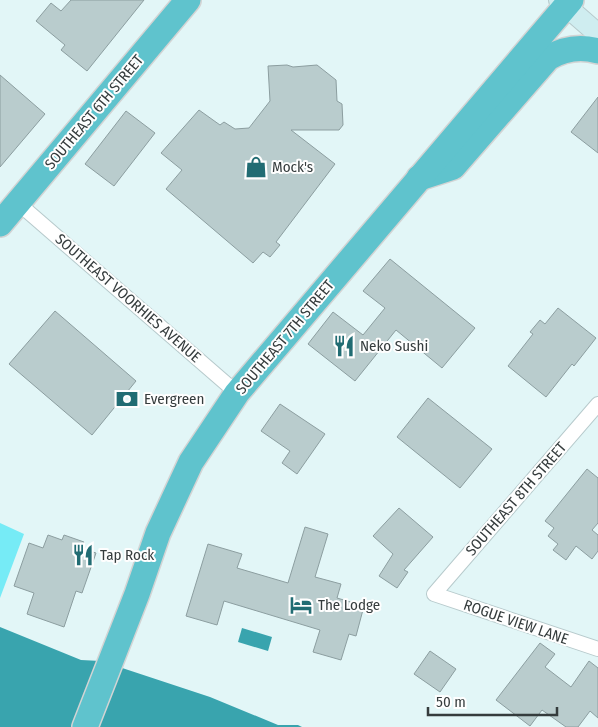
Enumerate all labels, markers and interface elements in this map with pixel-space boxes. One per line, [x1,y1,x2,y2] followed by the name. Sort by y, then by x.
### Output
[41,51,147,173] street label: SOUTHEAST 6TH STREET
[243,154,269,180] shop icon: Mock's
[272,158,313,176] place label: Mock's
[52,230,204,366] street label: SOUTHEAST VOORHIES AVENUE
[232,276,338,398] street label: SOUTHEAST 7TH STREET
[331,333,357,359] restaurant icon: Neko Sushi
[360,337,428,355] place label: Neko Sushi
[114,386,140,412] bank icon: Evergreen
[144,390,204,408] place label: Evergreen
[462,439,570,559] street label: SOUTHEAST 8TH STREET
[70,542,96,568] restaurant icon: Tap Rock
[100,546,154,564] place label: Tap Rock
[288,592,314,618] hotel icon: The Lodge
[318,596,380,614] place label: The Lodge
[461,596,571,648] street label: ROGUE VIEW LANE
[428,684,557,716] scale bar
[436,693,466,711] text: 50 m

